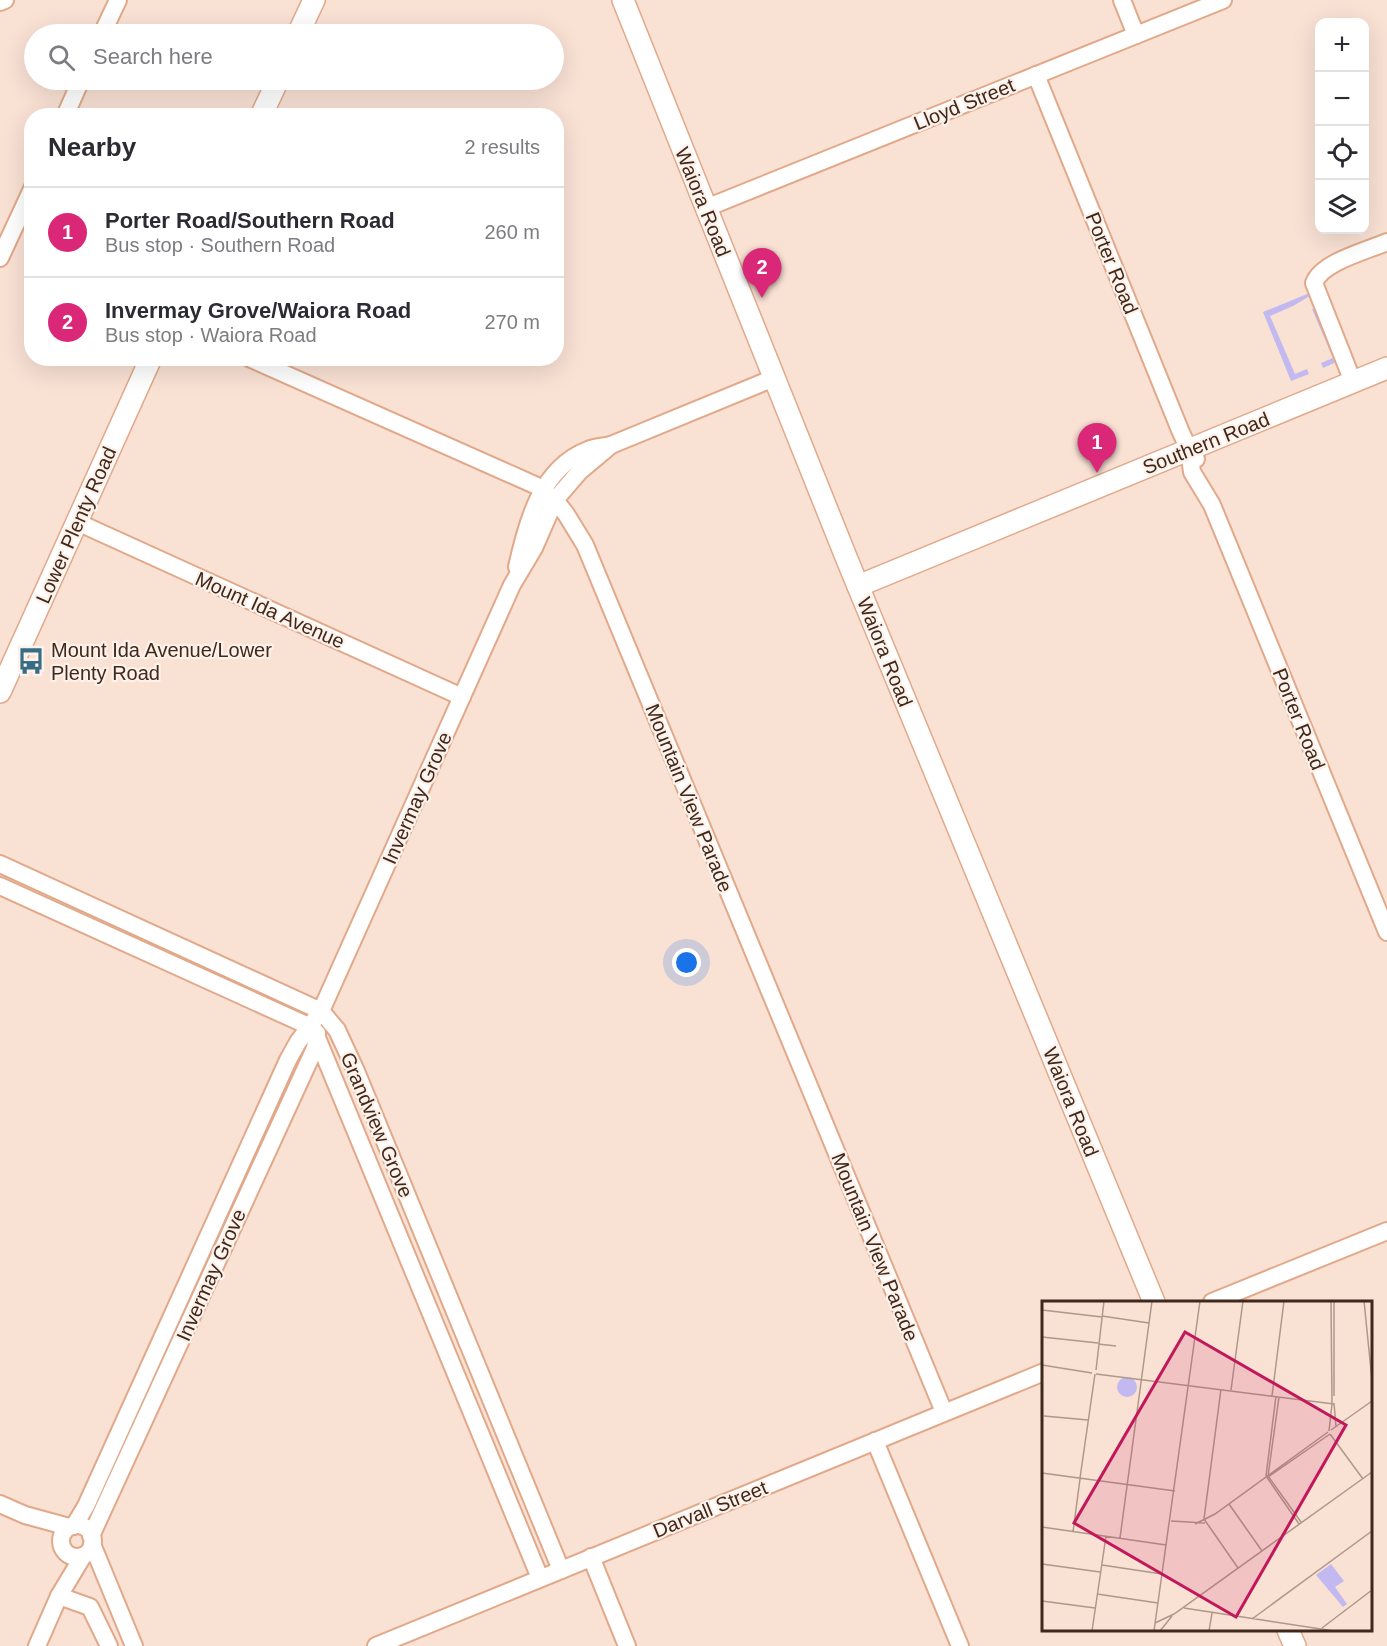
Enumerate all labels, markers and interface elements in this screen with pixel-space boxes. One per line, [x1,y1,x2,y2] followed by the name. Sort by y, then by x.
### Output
[1315,18,1369,234] map controls
[1315,18,1369,72] button: +
[24,24,564,90] search box
[45,41,78,74] icon: search
[93,44,213,69] text: Search here
[1315,72,1369,126] button: −
[910,74,1018,134] street label: Lloyd Street
[1315,126,1369,180] button: locate
[48,132,136,162] text: Nearby
[464,136,540,158] text: 2 results
[671,144,735,260] street label: Waiora Road
[1315,180,1369,234] button: layers
[105,208,395,233] text: Porter Road/Southern Road
[1082,209,1142,317] street label: Porter Road
[62,221,73,243] text: 1
[484,221,540,243] text: 260 m
[105,234,335,256] text: Bus stop · Southern Road
[742,248,782,298] pin: 2
[105,298,411,323] text: Invermay Grove/Waiora Road
[62,311,73,333] text: 2
[484,311,540,333] text: 270 m
[105,324,317,346] text: Bus stop · Waiora Road
[1140,408,1272,478] street label: Southern Road
[1078,424,1116,473] pin: 1
[32,443,120,607] street label: Lower Plenty Road
[192,567,348,653] street label: Mount Ida Avenue
[853,594,917,710] street label: Waiora Road
[51,639,272,684] place label: Mount Ida Avenue/Lower Plenty Road
[16,646,46,676] bus stop icon: Mount Ida Avenue/Lower Plenty Road
[1269,665,1329,773] street label: Porter Road
[641,701,737,895] street label: Mountain View Parade
[378,729,456,867] street label: Invermay Grove
[672,948,701,977] your location
[1039,1044,1103,1160] street label: Waiora Road
[336,1049,418,1201] street label: Grandview Grove
[827,1150,923,1344] street label: Mountain View Parade
[172,1206,250,1344] street label: Invermay Grove
[1042,1301,1372,1631] inset map
[650,1476,771,1542] street label: Darvall Street

